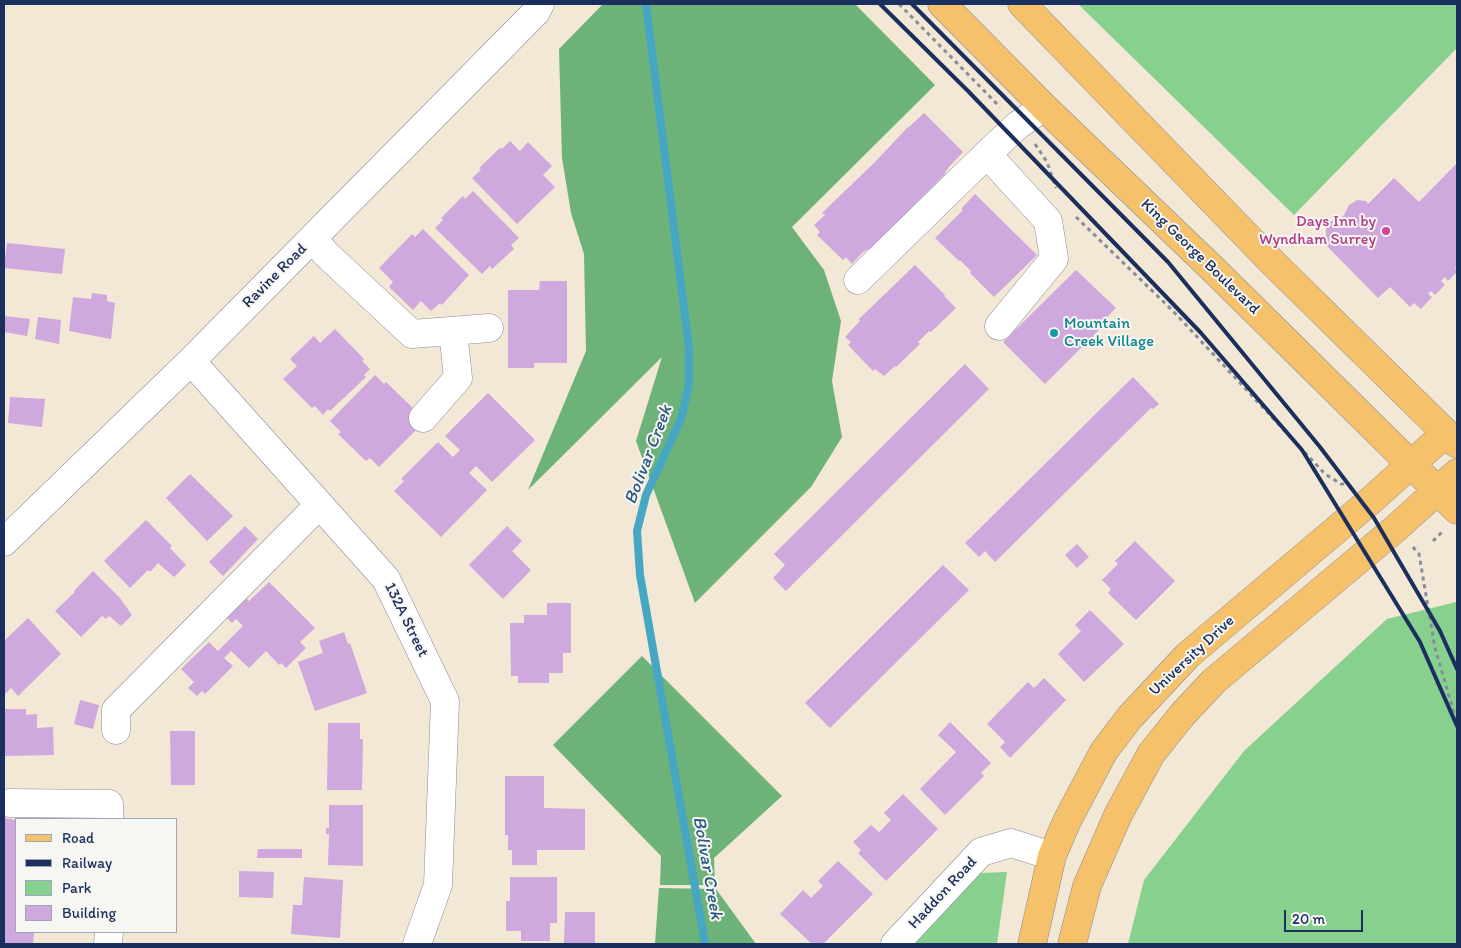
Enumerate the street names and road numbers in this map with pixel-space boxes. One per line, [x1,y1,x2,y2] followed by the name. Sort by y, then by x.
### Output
[1136,195,1264,319] street label: King George Boulevard
[239,240,311,312] street label: Ravine Road
[380,580,432,660] street label: 132A Street
[1145,612,1239,700] street label: University Drive
[905,853,981,933] street label: Haddon Road

